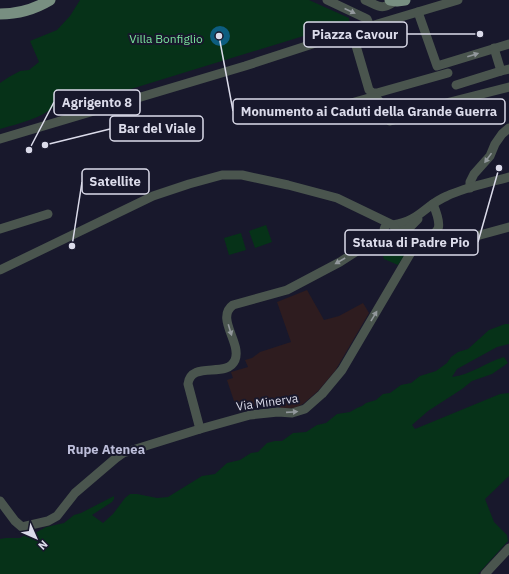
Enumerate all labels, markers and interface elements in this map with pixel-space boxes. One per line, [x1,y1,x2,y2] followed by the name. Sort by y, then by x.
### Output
[345,8,356,14] one-way arrow
[304,22,407,47] callout: Piazza Cavour
[312,26,398,43] text: Piazza Cavour
[129,31,203,46] park label: Villa Bonfiglio
[467,52,479,58] one-way arrow
[54,90,140,115] callout: Agrigento 8
[62,94,132,111] text: Agrigento 8
[233,99,505,124] callout: Monumento ai Caduti della Grande Guerra
[241,103,497,120] text: Monumento ai Caduti della Grande Guerra
[110,116,203,141] callout: Bar del Viale
[118,120,196,137] text: Bar del Viale
[484,152,492,163] one-way arrow
[82,169,149,194] callout: Satellite
[89,173,141,190] text: Satellite
[345,230,478,255] callout: Statua di Padre Pio
[352,234,470,251] text: Statua di Padre Pio
[334,258,346,265] one-way arrow
[370,310,377,322] one-way arrow
[227,324,233,336] one-way arrow
[235,390,300,414] street label: Via Minerva
[286,408,298,415] one-way arrow
[67,441,145,458] district label: Rupe Atenea
[16,518,56,558] north arrow
[35,537,51,553] text: N

